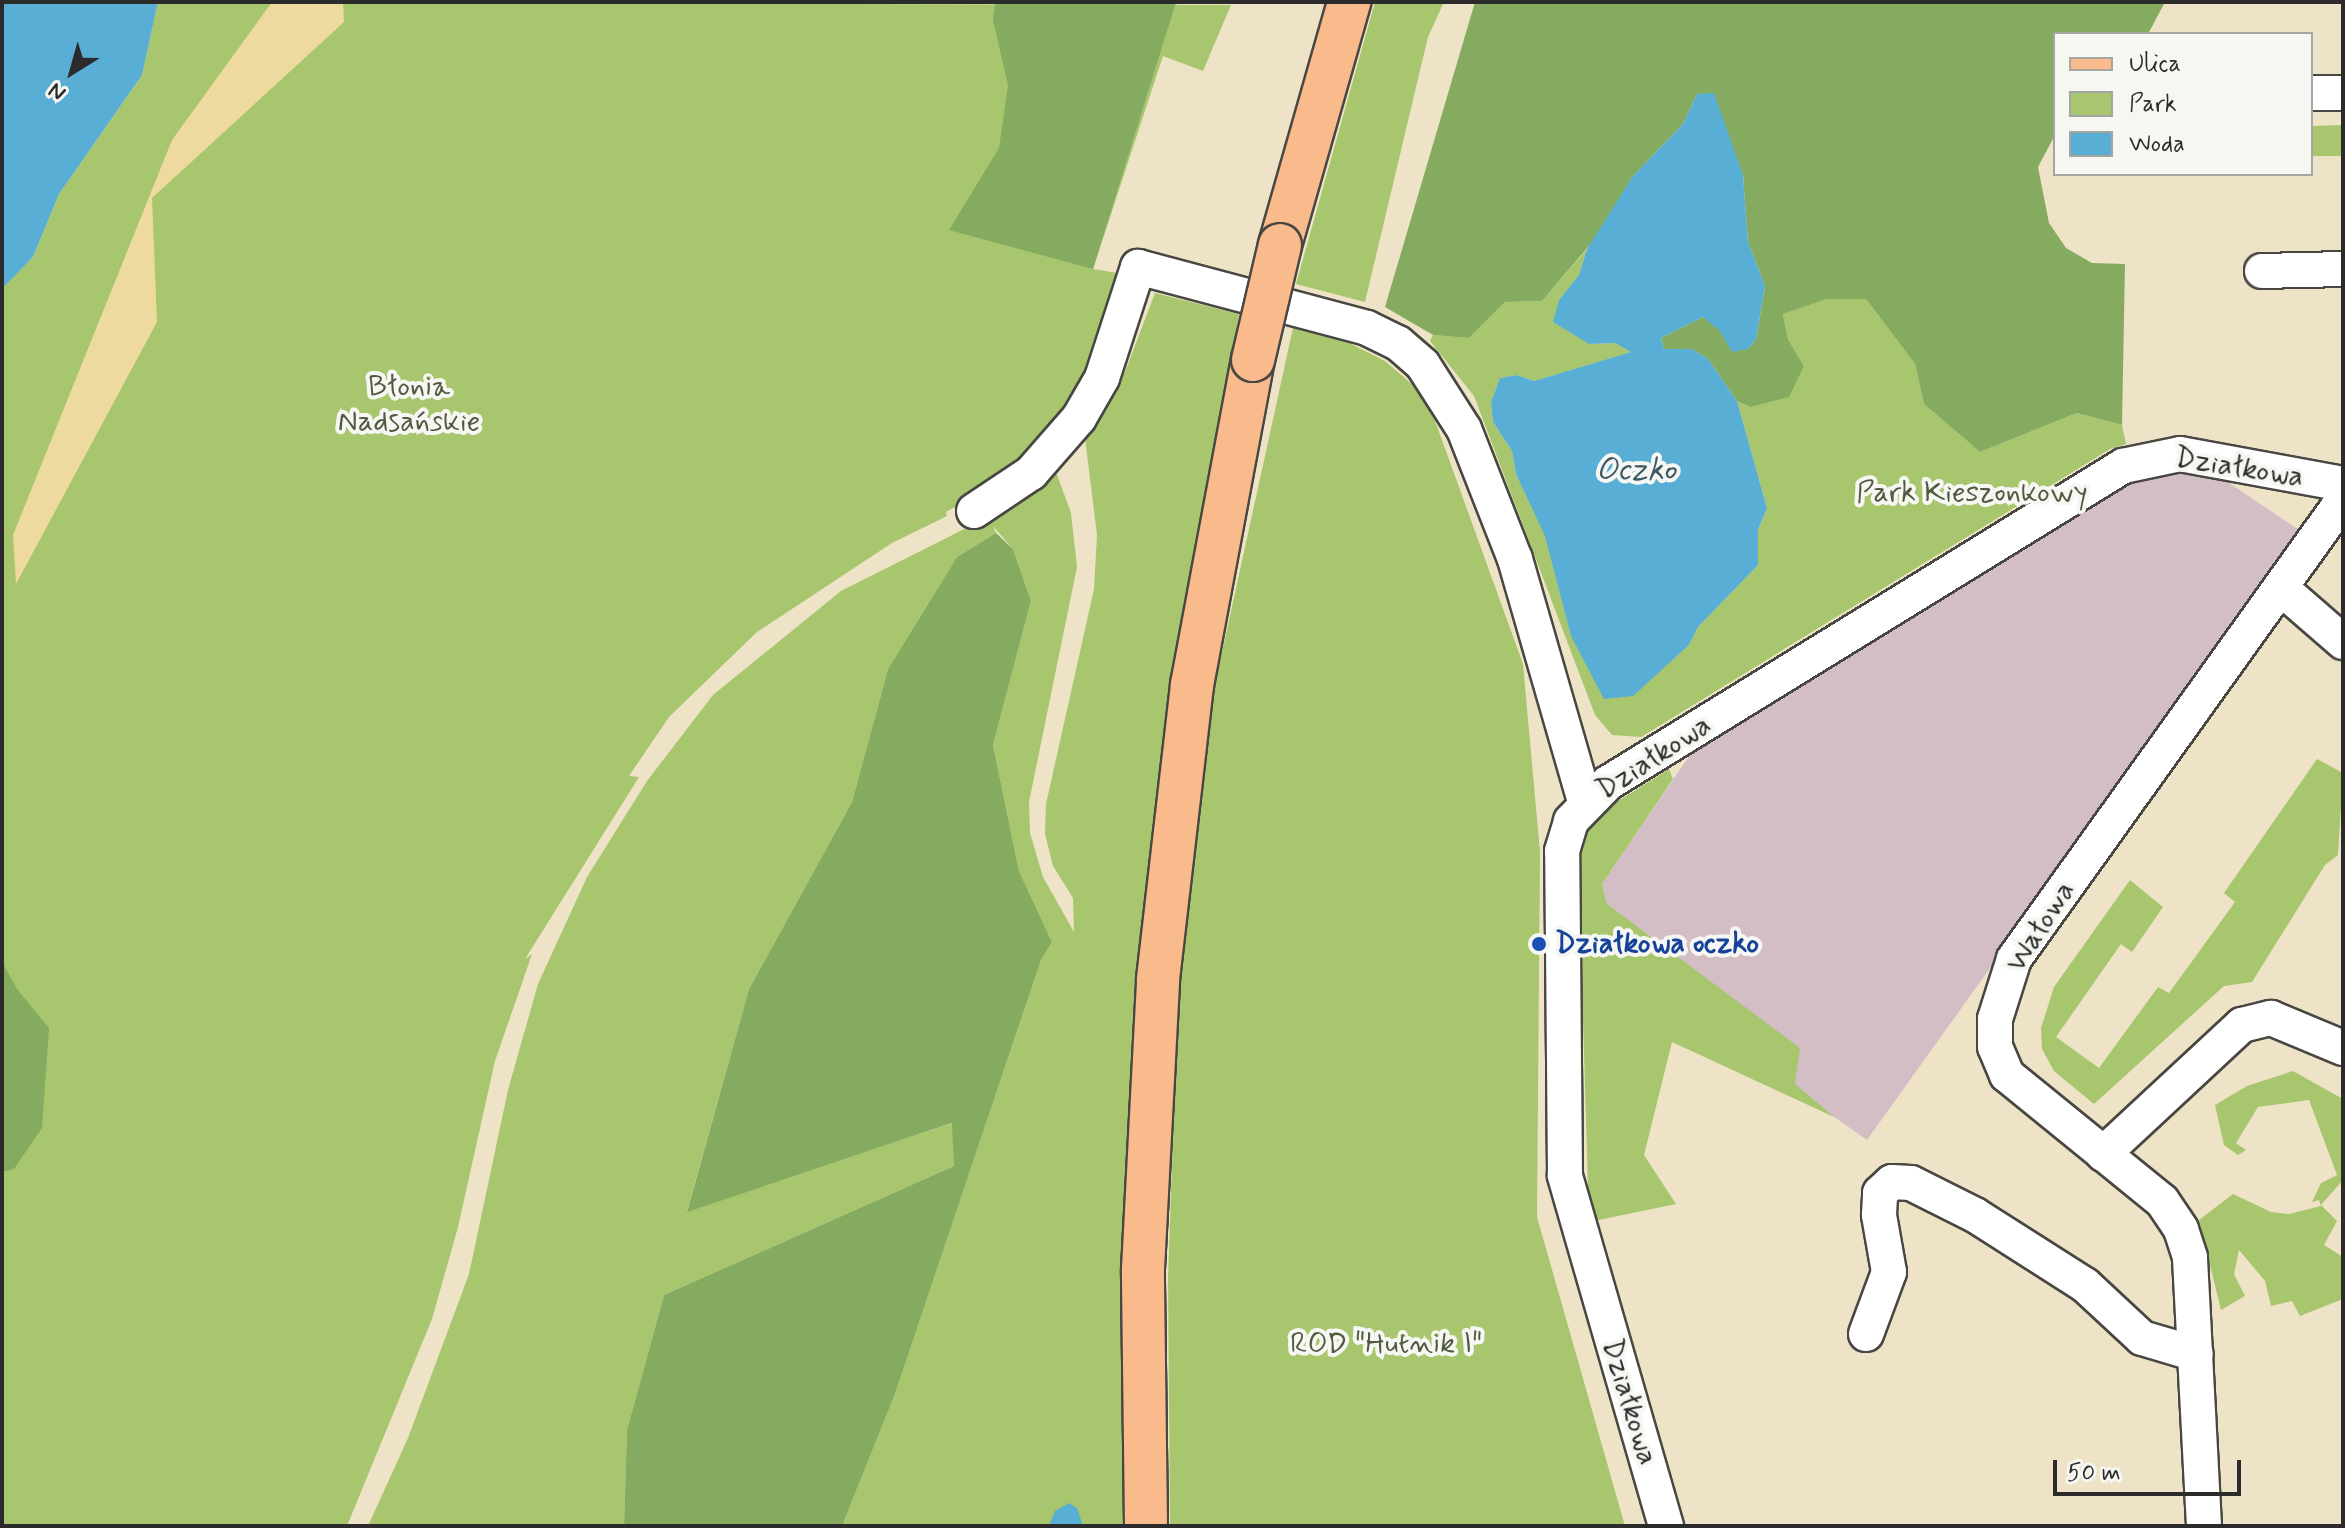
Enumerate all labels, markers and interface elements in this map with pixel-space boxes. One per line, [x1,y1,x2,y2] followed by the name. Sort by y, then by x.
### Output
[32,32,112,112] north arrow
[2053,32,2313,176] legend
[2129,49,2181,80] text: Ulica
[43,76,72,107] text: N
[2129,89,2177,120] text: Park
[2129,129,2185,160] text: Woda
[338,369,480,440] park label: Błonia Nadsańskie
[2172,440,2306,496] street label: Działkowa
[1596,451,1676,489] water label: Oczko
[1856,475,2088,511] park label: Park Kieszonkowy
[1590,708,1718,808] street label: Działkowa
[1998,875,2084,979] street label: Wałowa
[1555,926,1760,962] place label: Działkowa oczko
[1530,935,1548,953] marker: Działkowa oczko
[1287,1326,1485,1362] park label: ROD "Hutnik I"
[1593,1335,1665,1469] street label: Działkowa
[2057,1444,2245,1494] scale bar
[2067,1458,2121,1489] text: 50 m

